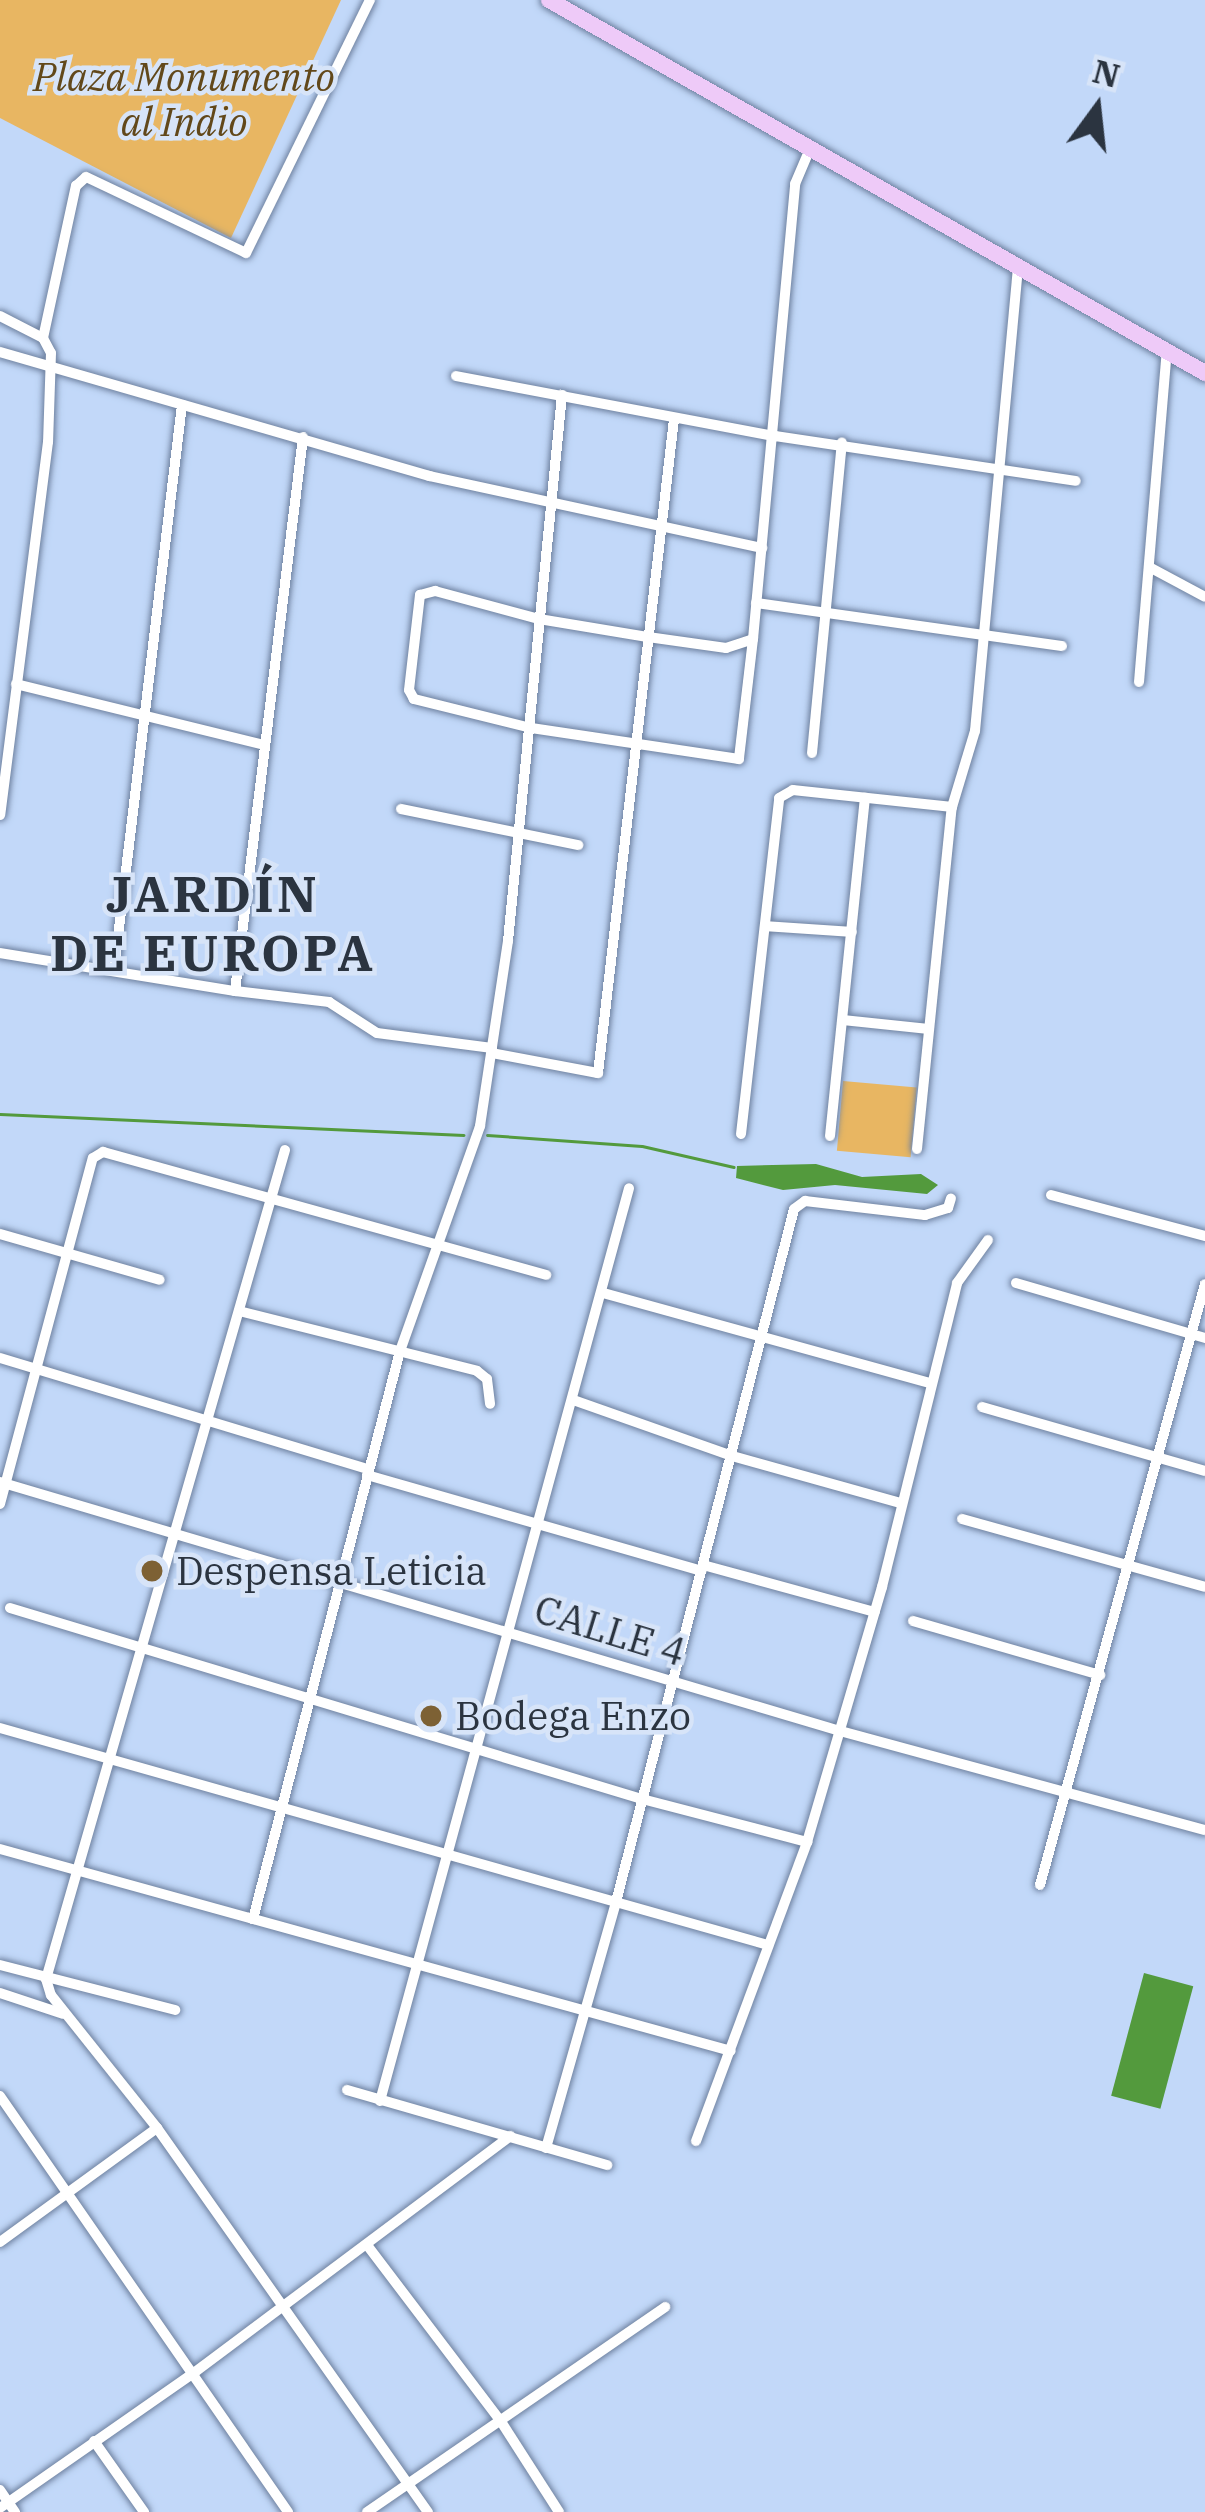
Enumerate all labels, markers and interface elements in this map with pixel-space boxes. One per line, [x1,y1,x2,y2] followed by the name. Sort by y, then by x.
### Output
[1037,48,1157,168] north arrow
[1088,49,1125,97] text: N
[33,55,335,146] park label: Plaza Monumento al Indio
[50,863,376,983] district label: JARDÍN DE EUROPA
[176,1548,487,1594] place label: Despensa Leticia
[139,1558,165,1584] marker: Despensa Leticia
[529,1586,691,1676] street label: CALLE 4
[455,1693,691,1739] place label: Bodega Enzo
[418,1703,444,1729] marker: Bodega Enzo

